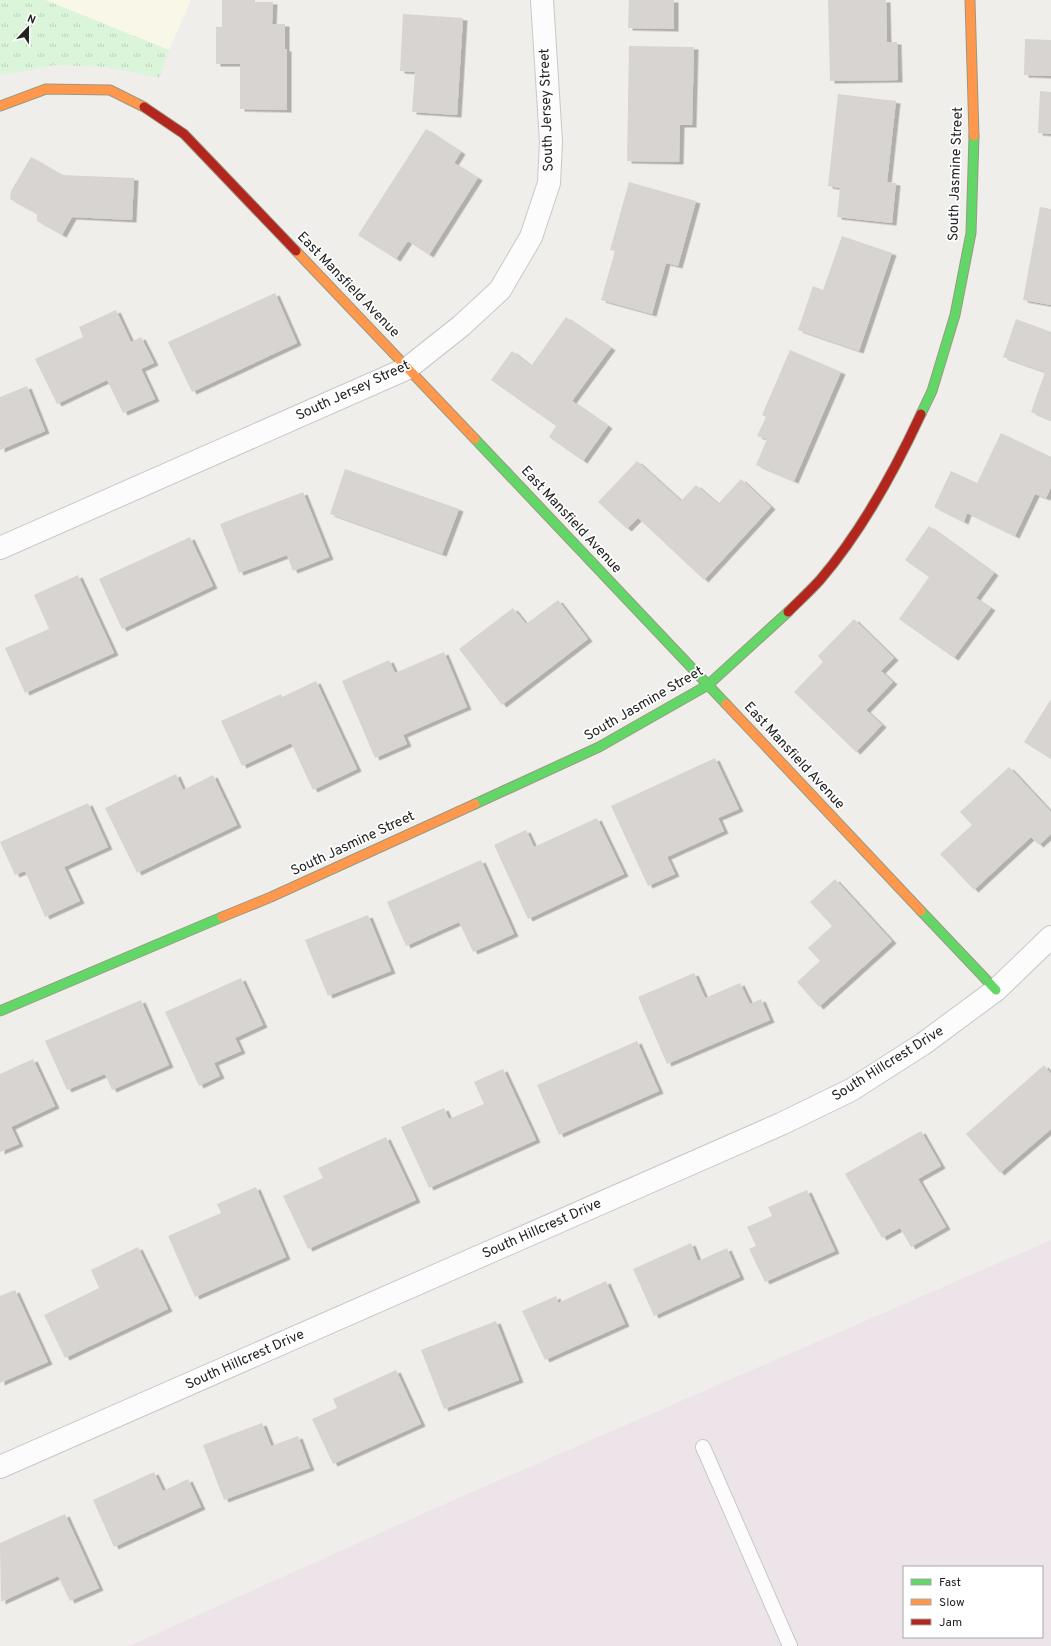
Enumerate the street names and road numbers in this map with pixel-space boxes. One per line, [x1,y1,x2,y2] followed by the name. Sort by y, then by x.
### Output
[536,48,558,172] street label: South Jersey Street
[945,107,967,241] street label: South Jasmine Street
[293,229,403,341] street label: East Mansfield Avenue
[293,357,413,425] street label: South Jersey Street
[517,463,625,577] street label: East Mansfield Avenue
[582,663,706,745] street label: South Jasmine Street
[740,699,848,813] street label: East Mansfield Avenue
[288,808,418,880] street label: South Jasmine Street
[829,1023,947,1105] street label: South Hillcrest Drive
[480,1195,604,1263] street label: South Hillcrest Drive
[183,1326,307,1394] street label: South Hillcrest Drive

